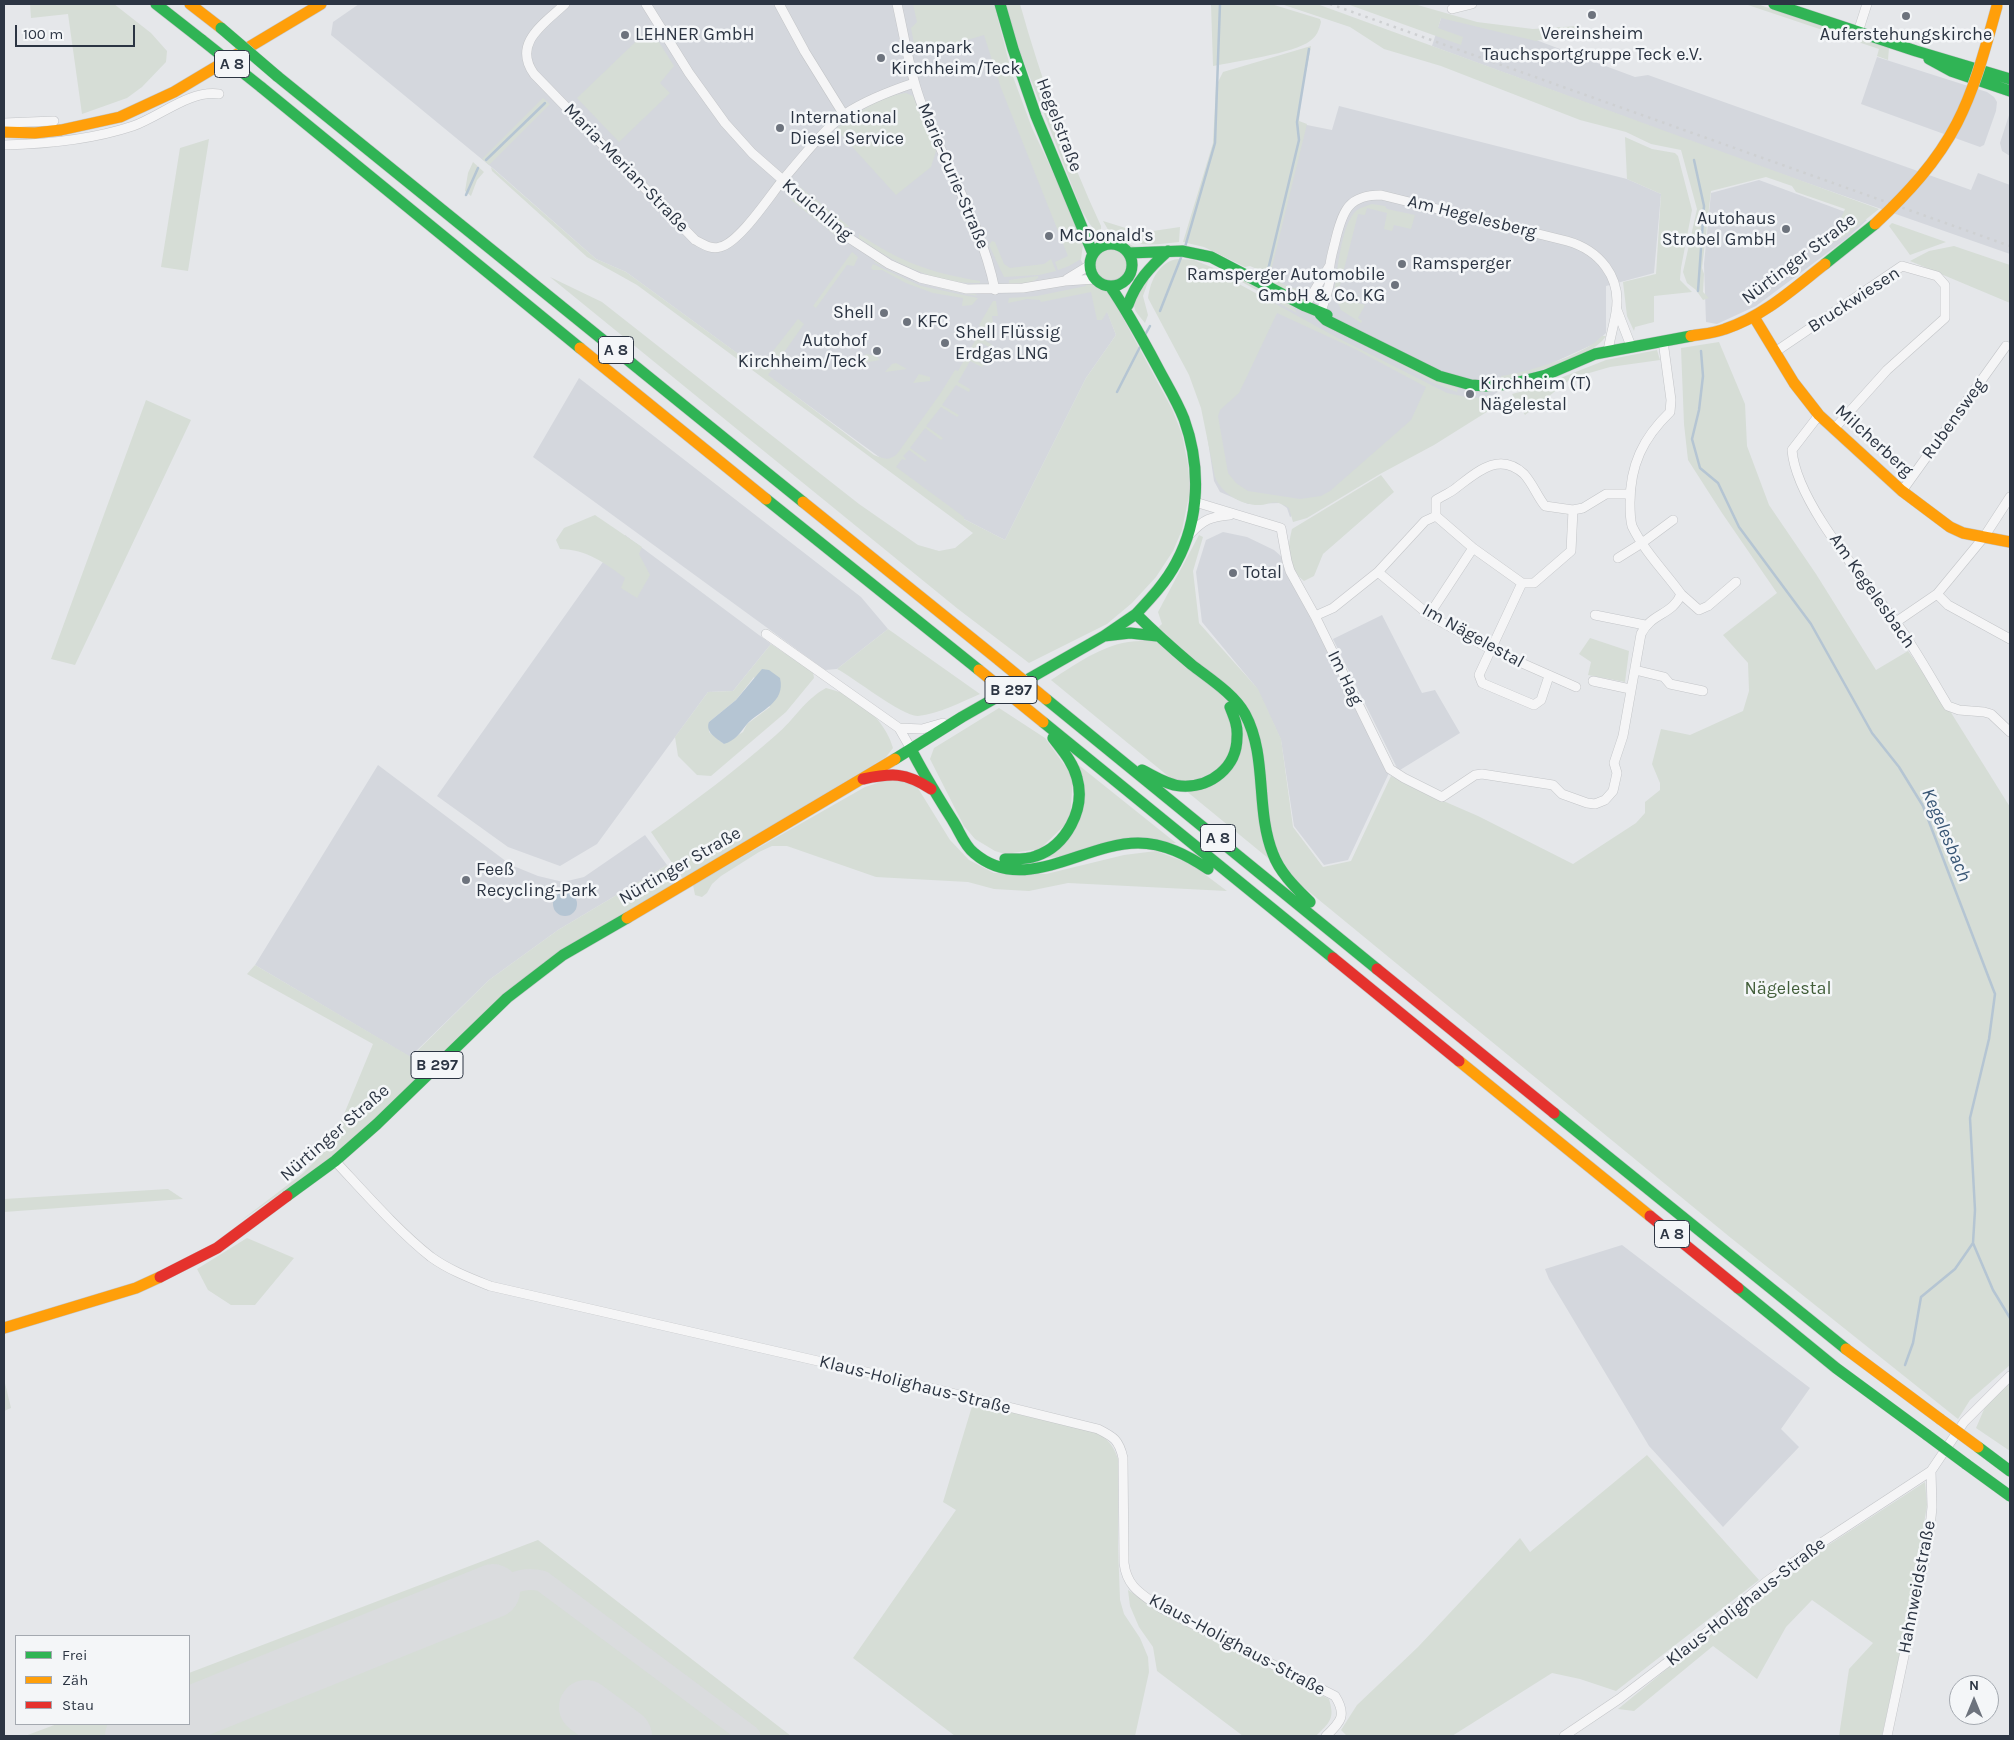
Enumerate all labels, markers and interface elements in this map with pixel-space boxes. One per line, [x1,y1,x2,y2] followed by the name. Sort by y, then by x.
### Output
[1586,9,1598,21] marker: Vereinsheim Tauchsportgruppe Teck e.V.
[1900,10,1912,22] marker: Auferstehungskirche
[18,15,138,47] scale bar
[1482,23,1702,66] place label: Vereinsheim Tauchsportgruppe Teck e.V.
[635,24,754,46] place label: LEHNER GmbH
[1820,24,1992,46] place label: Auferstehungskirche
[23,25,63,43] text: 100 m
[619,29,631,41] marker: LEHNER GmbH
[891,37,1020,80] place label: cleanpark Kirchheim/Teck
[214,51,250,78] road number: A 8
[875,52,887,64] marker: cleanpark Kirchheim/Teck
[1031,75,1087,175] street label: Hegelstraße
[559,99,693,237] street label: Maria-Merian-Straße
[913,100,993,252] street label: Marie-Curie-Straße
[790,107,904,150] place label: International Diesel Service
[774,122,786,134] marker: International Diesel Service
[777,174,857,246] street label: Kruichling
[1405,191,1539,243] street label: Am Hegelesberg
[1662,208,1776,250] place label: Autohaus Strobel GmbH
[1738,209,1860,309] street label: Nürtinger Straße
[1780,223,1792,235] marker: Autohaus Strobel GmbH
[1059,225,1154,247] place label: McDonald's
[1043,230,1055,242] marker: McDonald's
[1412,253,1511,275] place label: Ramsperger
[1396,258,1408,270] marker: Ramsperger
[1804,262,1904,338] street label: Bruckwiesen
[1187,264,1385,306] place label: Ramsperger Automobile GmbH & Co. KG
[1389,279,1401,291] marker: Ramsperger Automobile GmbH & Co. KG
[833,302,874,324] place label: Shell
[878,307,890,319] marker: Shell
[917,311,948,333] place label: KFC
[901,316,913,328] marker: KFC
[955,322,1060,364] place label: Shell Flüssig Erdgas LNG
[738,330,867,372] place label: Autohof Kirchheim/Teck
[598,336,634,364] road number: A 8
[939,337,951,349] marker: Shell Flüssig Erdgas LNG
[871,345,883,357] marker: Autohof Kirchheim/Teck
[1480,373,1591,416] place label: Kirchheim (T) Nägelestal
[1917,374,1991,464] street label: Rubensweg
[1464,388,1476,400] marker: Kirchheim (T) Nägelestal
[1830,400,1918,482] street label: Milcherberg
[1824,529,1920,653] street label: Am Kegelesbach
[1243,562,1282,584] place label: Total
[1227,567,1239,579] marker: Total
[1418,599,1528,673] street label: Im Nägelestal
[1323,647,1367,709] street label: Im Hag
[985,676,1037,704] road number: B 297
[1916,785,1976,885] water label: Kegelesbach
[615,822,745,910] street label: Nürtinger Straße
[1200,824,1236,851] road number: A 8
[476,859,597,902] place label: Feeß Recycling-Park
[460,874,472,886] marker: Feeß Recycling-Park
[1744,978,1832,1000] park label: Nägelestal
[411,1052,463,1078] road number: B 297
[276,1080,394,1186] street label: Nürtinger Straße
[1654,1220,1690,1248] road number: A 8
[817,1351,1013,1419] street label: Klaus-Holighaus-Straße
[1894,1519,1940,1655] street label: Hahnweidstraße
[1662,1533,1830,1671] street label: Klaus-Holighaus-Straße
[1145,1589,1329,1701] street label: Klaus-Holighaus-Straße
[15,1635,190,1725] legend
[62,1646,87,1664] text: Frei
[62,1671,88,1689] text: Zäh
[1949,1675,1999,1725] north arrow
[1969,1677,1979,1694] text: N
[62,1696,94,1714] text: Stau

